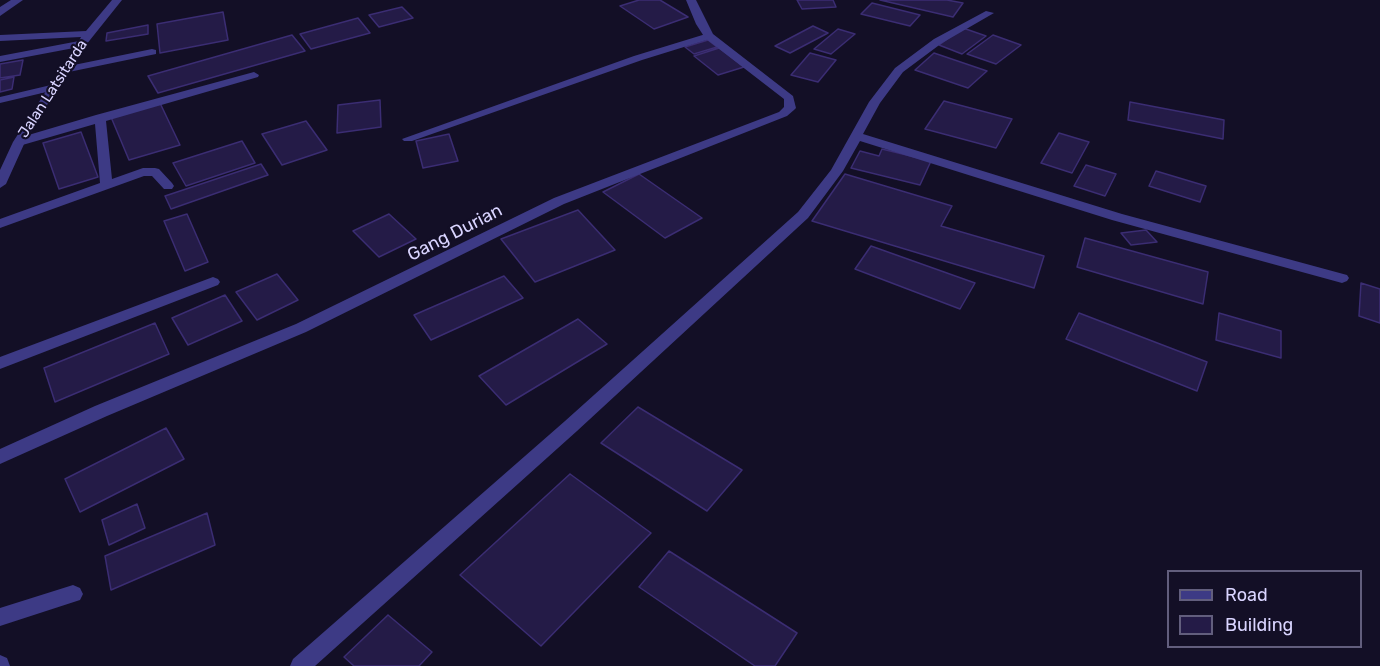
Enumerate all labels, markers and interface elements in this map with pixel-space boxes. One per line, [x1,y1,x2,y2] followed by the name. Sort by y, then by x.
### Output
[15,37,91,141] street label: Jalan Latsitarda
[404,200,506,266] street label: Gang Durian
[1167,570,1362,648] legend
[1225,584,1268,606] text: Road
[1225,614,1293,636] text: Building

